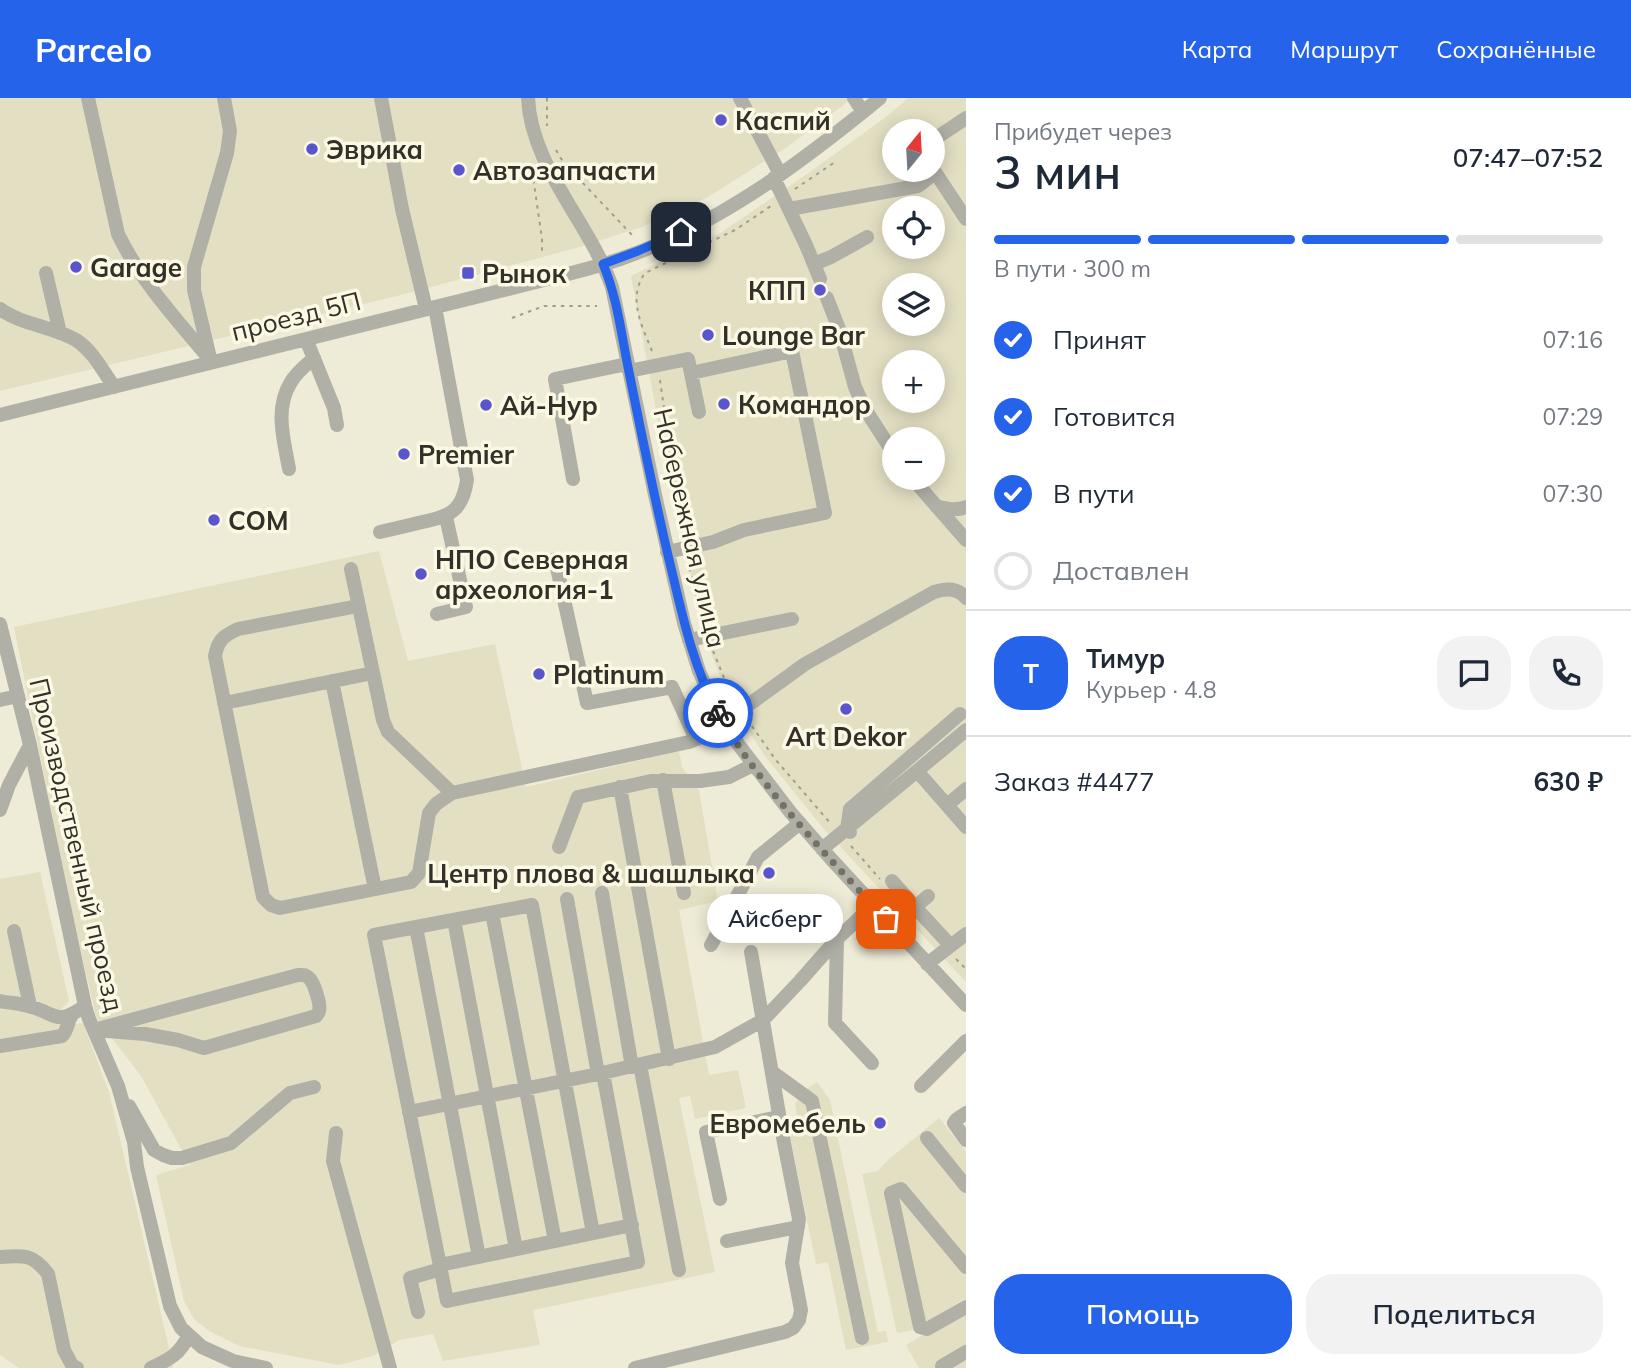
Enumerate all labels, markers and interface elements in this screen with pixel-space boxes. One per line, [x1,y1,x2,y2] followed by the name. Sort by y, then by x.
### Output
[35,29,152,70] text: Parcelo
[1182,34,1252,64] text: Карта
[1290,34,1398,64] text: Маршрут
[1436,34,1596,64] text: Сохранённые
[735,104,831,137] place label: Каспий
[713,112,729,128] marker: Каспий
[994,117,1172,146] text: Прибудет через
[882,119,945,182] north arrow
[882,119,945,490] map controls
[326,133,423,166] place label: Эврика
[304,141,320,157] marker: Эврика
[1453,141,1603,174] text: 07:47–07:52
[994,143,1121,201] text: 3 мин
[473,154,656,187] place label: Автозапчасти
[451,162,467,178] marker: Автозапчасти
[882,196,945,259] button: locate
[651,202,711,262] pin
[662,213,700,251] icon: home
[90,251,182,284] place label: Garage
[994,254,1151,283] text: В пути · 300 m
[482,257,566,290] place label: Рынок
[68,259,84,275] marker: Garage
[460,265,476,281] marker: Рынок
[882,273,945,336] button: layers
[748,274,806,307] place label: КПП
[812,282,828,298] marker: КПП
[228,284,364,348] street label: проезд 5П
[722,319,866,352] place label: Lounge Bar
[994,321,1032,359] icon: check
[1053,323,1146,356] text: Принят
[1543,325,1603,354] text: 07:16
[700,327,716,343] marker: Lounge Bar
[882,350,945,413] button: +
[738,388,871,421] place label: Командор
[500,389,598,422] place label: Ай-Нур
[716,396,732,412] marker: Командор
[478,397,494,413] marker: Ай-Нур
[994,398,1032,436] icon: check
[1053,400,1176,433] text: Готовится
[1543,402,1603,431] text: 07:29
[646,405,734,651] street label: Набережная улица
[882,427,945,490] button: −
[418,438,515,471] place label: Premier
[396,446,412,462] marker: Premier
[994,475,1032,513] icon: check
[1053,477,1134,510] text: В пути
[1543,479,1603,508] text: 07:30
[228,504,289,537] place label: СОМ
[206,512,222,528] marker: СОМ
[435,543,628,606] place label: НПО Северная археология-1
[1053,554,1190,587] text: Доставлен
[413,566,429,582] marker: НПО Северная археология-1
[1437,636,1511,710] button: chat
[1529,636,1603,710] button: phone
[1086,642,1165,675] text: Тимур
[1023,657,1039,690] text: Т
[553,658,664,691] place label: Platinum
[531,666,547,682] marker: Platinum
[22,675,132,1015] street label: Производственный проезд
[1086,675,1217,704] text: Курьер · 4.8
[683,678,753,748] courier
[699,694,737,732] icon: bike
[838,701,854,717] marker: Art Dekor
[785,720,907,753] place label: Art Dekor
[994,765,1155,798] text: Заказ #4477
[1533,765,1603,798] text: 630 ₽
[427,857,755,890] place label: Центр плова & шашлыка
[761,865,777,881] marker: Центр плова & шашлыка
[856,889,916,949] pin
[708,894,844,944] callout: Айсберг
[867,900,905,938] icon: bag
[728,904,822,933] text: Айсберг
[710,1107,866,1140] place label: Евромебель
[872,1115,888,1131] marker: Евромебель
[994,1274,1292,1354] button: Помощь
[1306,1274,1603,1354] button: Поделиться

